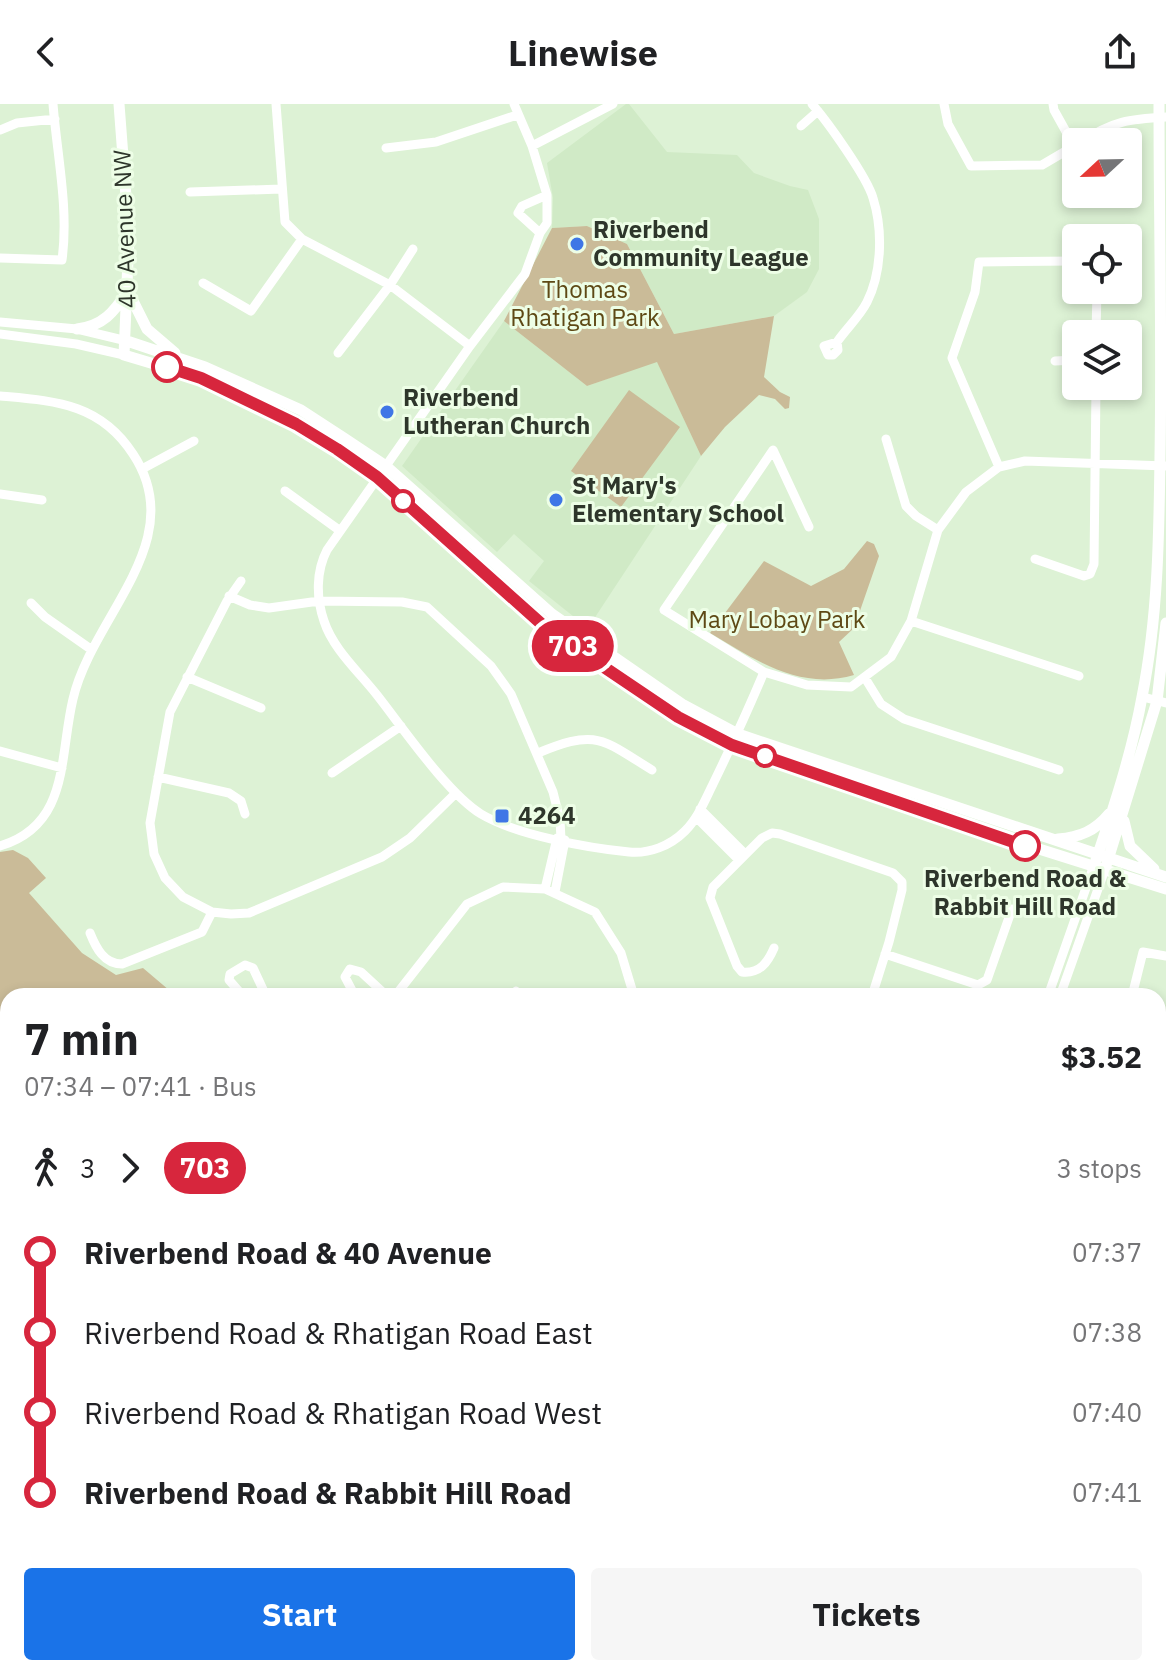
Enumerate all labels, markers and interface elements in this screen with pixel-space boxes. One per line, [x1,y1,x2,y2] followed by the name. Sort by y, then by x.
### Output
[508,29,658,76] text: Linewise
[24,30,68,74] icon: back
[1098,30,1142,74] icon: share
[1062,128,1142,208] north arrow
[1062,128,1142,400] map controls
[105,149,143,309] street label: 40 Avenue NW
[593,213,809,273] place label: Riverbend Community League
[1062,224,1142,304] button: locate
[568,235,586,253] marker: Riverbend Community League
[510,273,660,333] park label: Thomas Rhatigan Park
[1062,320,1142,400] button: layers
[152,352,182,382] unlabelled marker
[403,381,590,441] place label: Riverbend Lutheran Church
[378,403,396,421] marker: Riverbend Lutheran Church
[572,469,784,529] place label: St Mary's Elementary School
[392,490,414,512] unlabelled marker
[547,491,565,509] marker: St Mary's Elementary School
[688,603,866,635] park label: Mary Lobay Park
[527,620,619,672] line badge: 703
[548,627,598,664] text: 703
[754,745,776,767] unlabelled marker
[518,799,576,831] place label: 4264
[493,807,511,825] marker: 4264
[1010,831,1040,861] marker: Riverbend Road & Rabbit Hill Road
[924,862,1127,922] place label: Riverbend Road & Rabbit Hill Road
[24,1010,139,1067] text: 7 min
[1061,1037,1142,1076] text: $3.52
[24,1069,257,1103] text: 07:34 – 07:41 · Bus
[24,1146,68,1190] icon: walk
[108,1146,152,1190] icon: forward
[180,1149,230,1186] text: 703
[80,1151,96,1185] text: 3
[1056,1151,1142,1185] text: 3 stops
[84,1233,492,1272] text: Riverbend Road & 40 Avenue
[1072,1235,1142,1269] text: 07:37
[84,1313,593,1352] text: Riverbend Road & Rhatigan Road East
[1072,1315,1142,1349] text: 07:38
[84,1393,602,1432] text: Riverbend Road & Rhatigan Road West
[1072,1395,1142,1429] text: 07:40
[84,1473,572,1512] text: Riverbend Road & Rabbit Hill Road
[1072,1475,1142,1509] text: 07:41
[24,1568,575,1660] button: Start
[591,1568,1142,1660] button: Tickets

